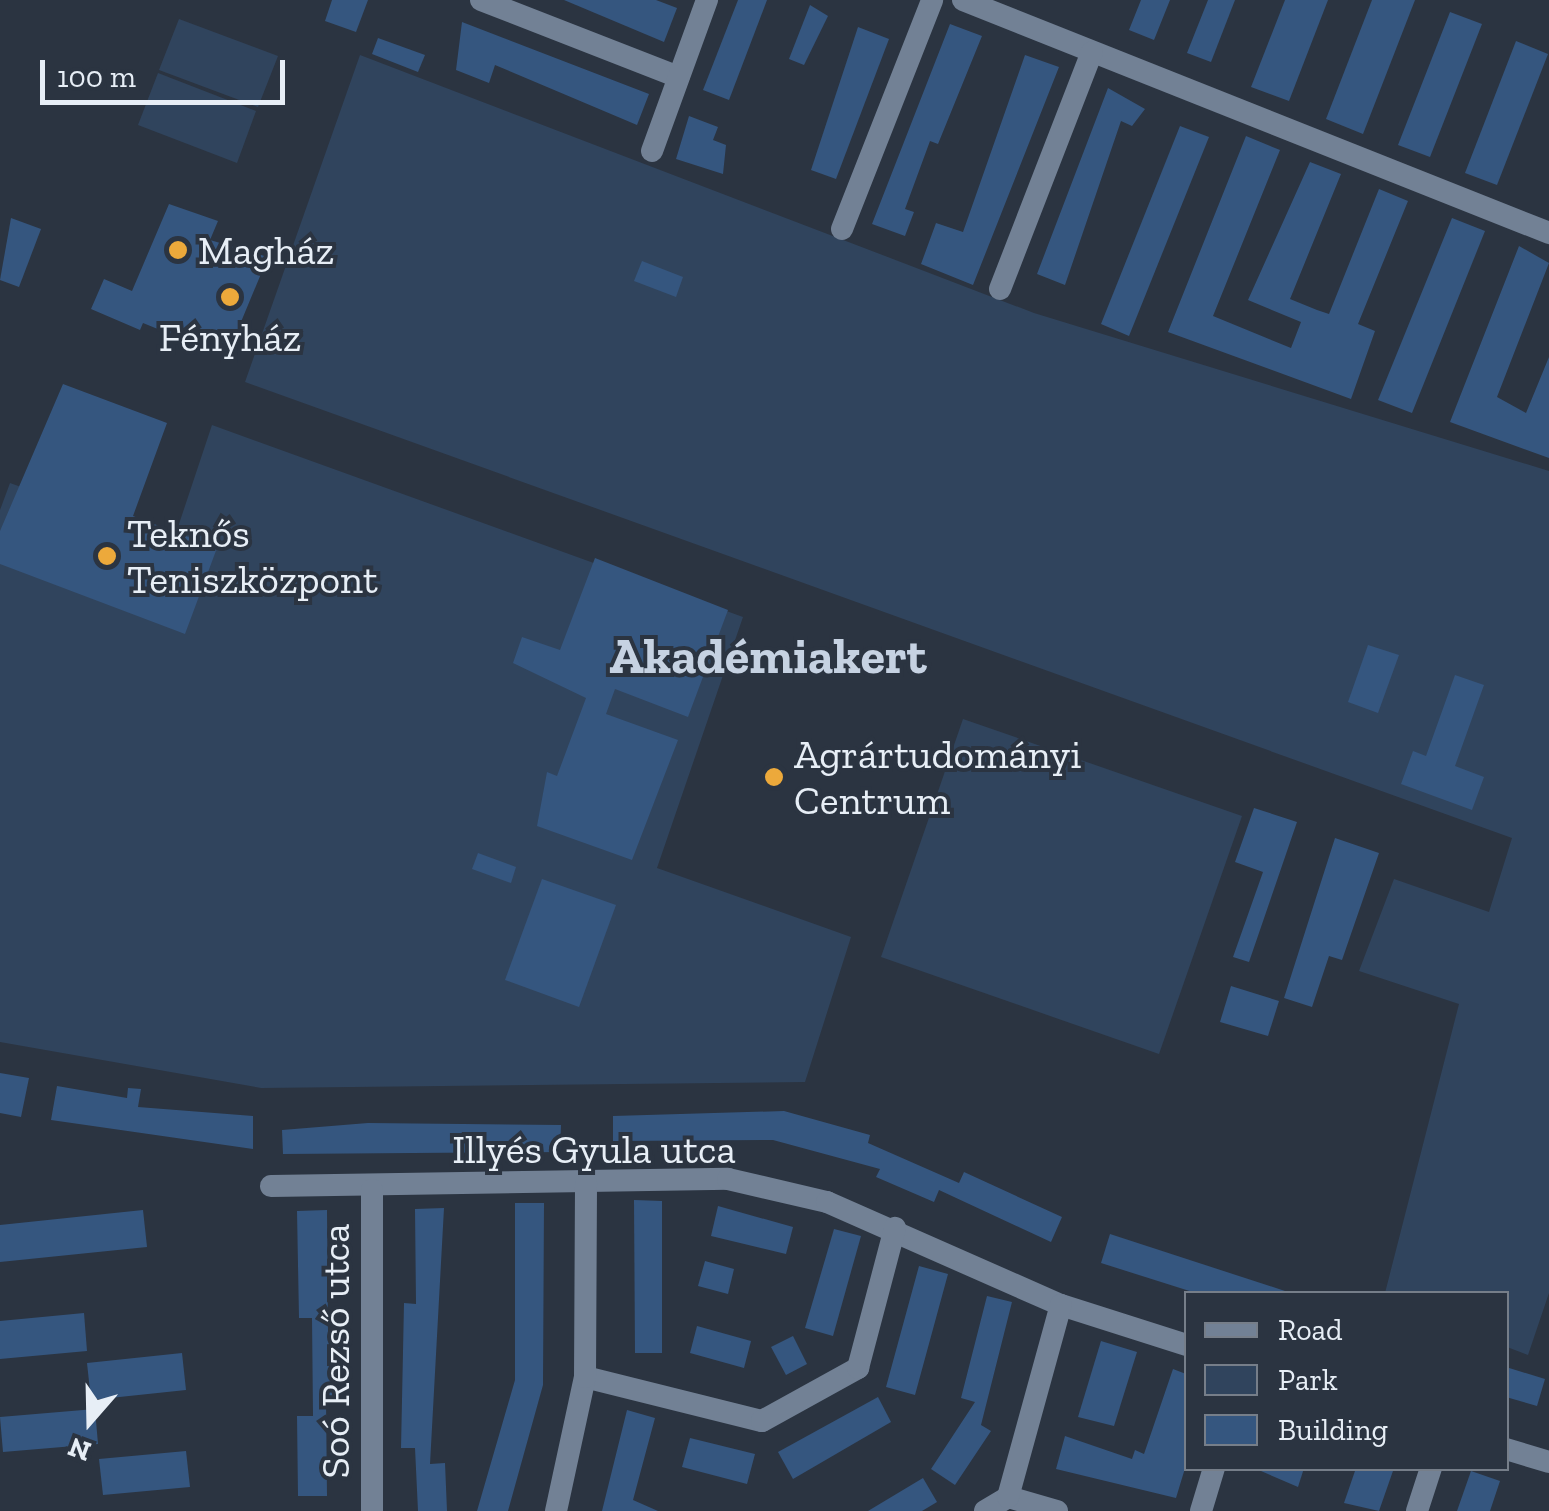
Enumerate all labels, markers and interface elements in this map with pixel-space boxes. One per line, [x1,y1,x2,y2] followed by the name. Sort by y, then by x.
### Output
[45,40,290,102] scale bar
[57,59,136,95] text: 100 m
[198,226,334,274] place label: Magház
[167,239,189,261] marker: Magház
[219,286,241,308] marker: Fényház
[159,313,301,361] place label: Fényház
[127,509,378,603] place label: Teknős Teniszközpont
[96,545,118,567] marker: Teknős Teniszközpont
[609,627,927,687] district label: Akadémiakert
[794,730,1081,824] place label: Agrártudományi Centrum
[763,766,785,788] marker: Agrártudományi Centrum
[452,1125,736,1173] street label: Illyés Gyula utca
[311,1223,359,1479] street label: Soó Rezső utca
[1184,1291,1509,1471] legend
[1278,1312,1343,1348] text: Road
[1278,1362,1338,1398] text: Park
[40,1371,140,1471] north arrow
[1278,1412,1388,1448] text: Building
[64,1431,95,1469] text: N

